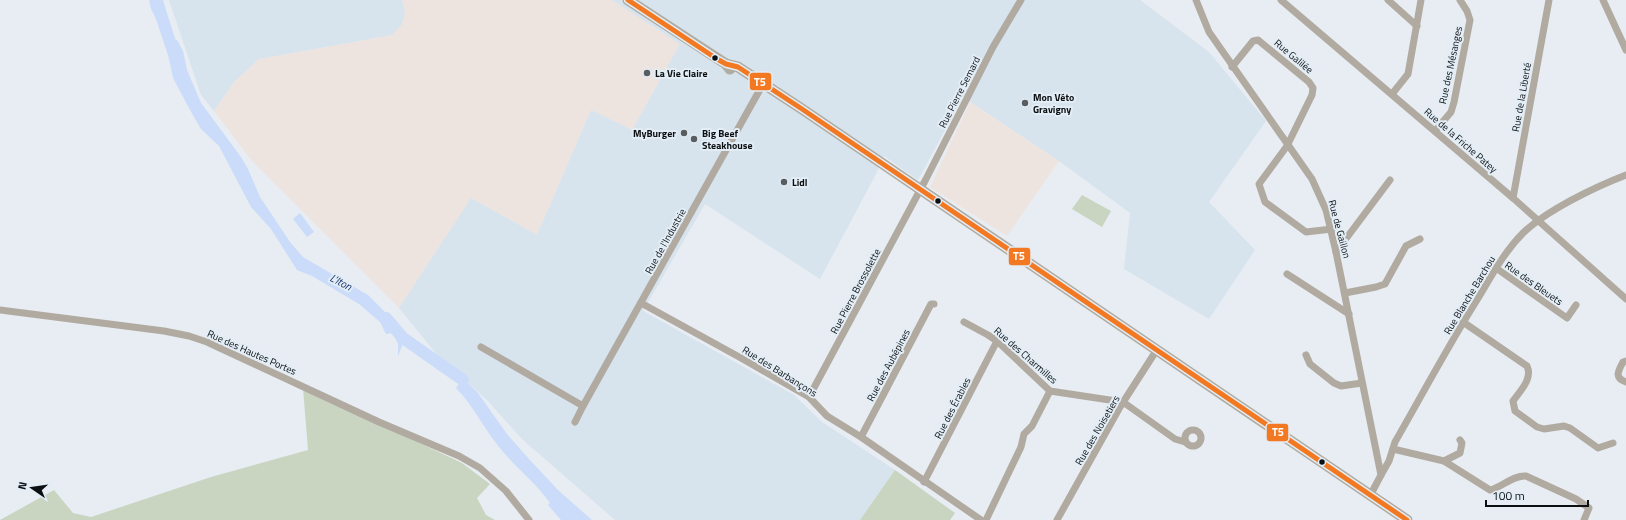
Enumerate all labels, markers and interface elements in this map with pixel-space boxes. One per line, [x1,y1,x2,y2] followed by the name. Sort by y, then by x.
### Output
[1435,24,1466,105] street label: Rue des Mésanges
[1271,36,1316,77] street label: Rue Galilée
[710,53,720,63] unlabelled marker
[935,54,984,131] street label: Rue Pierre Semard
[1508,61,1535,133] street label: Rue de la Liberté
[655,66,708,81] place label: La Vie Claire
[642,68,652,78] marker: La Vie Claire
[749,72,772,91] line badge: T5
[754,74,766,90] text: T5
[1033,90,1074,117] place label: Mon Véto Gravigny
[1020,98,1030,108] marker: Mon Véto Gravigny
[1421,104,1501,177] street label: Rue de la Friche Patey
[633,126,676,141] place label: MyBurger
[702,126,753,153] place label: Big Beef Steakhouse
[679,128,689,138] marker: MyBurger
[689,134,699,144] marker: Big Beef Steakhouse
[792,175,808,190] place label: Lidl
[779,177,789,187] marker: Lidl
[933,196,943,206] unlabelled marker
[1325,198,1355,260] street label: Rue de Gaillon
[641,206,690,277] street label: Rue de l'Industrie
[827,246,884,337] street label: Rue Pierre Brossolette
[1008,247,1031,266] line badge: T5
[1013,248,1025,264] text: T5
[1440,253,1499,337] street label: Rue Blanche Barchou
[1502,258,1566,309] street label: Rue des Bleuets
[327,270,355,295] water label: L'Iton
[991,323,1061,388] street label: Rue des Charmilles
[205,326,299,379] street label: Rue des Hautes Portes
[863,326,914,404] street label: Rue des Aubépines
[739,342,820,401] street label: Rue des Barbançons
[931,375,975,442] street label: Rue des Érables
[1071,392,1124,468] street label: Rue des Noisetiers
[1266,423,1289,442] line badge: T5
[1272,424,1284,440] text: T5
[1317,457,1327,467] unlabelled marker
[12,468,52,508] north arrow
[14,480,31,491] text: N
[1486,482,1588,508] scale bar
[1492,486,1525,505] text: 100 m

